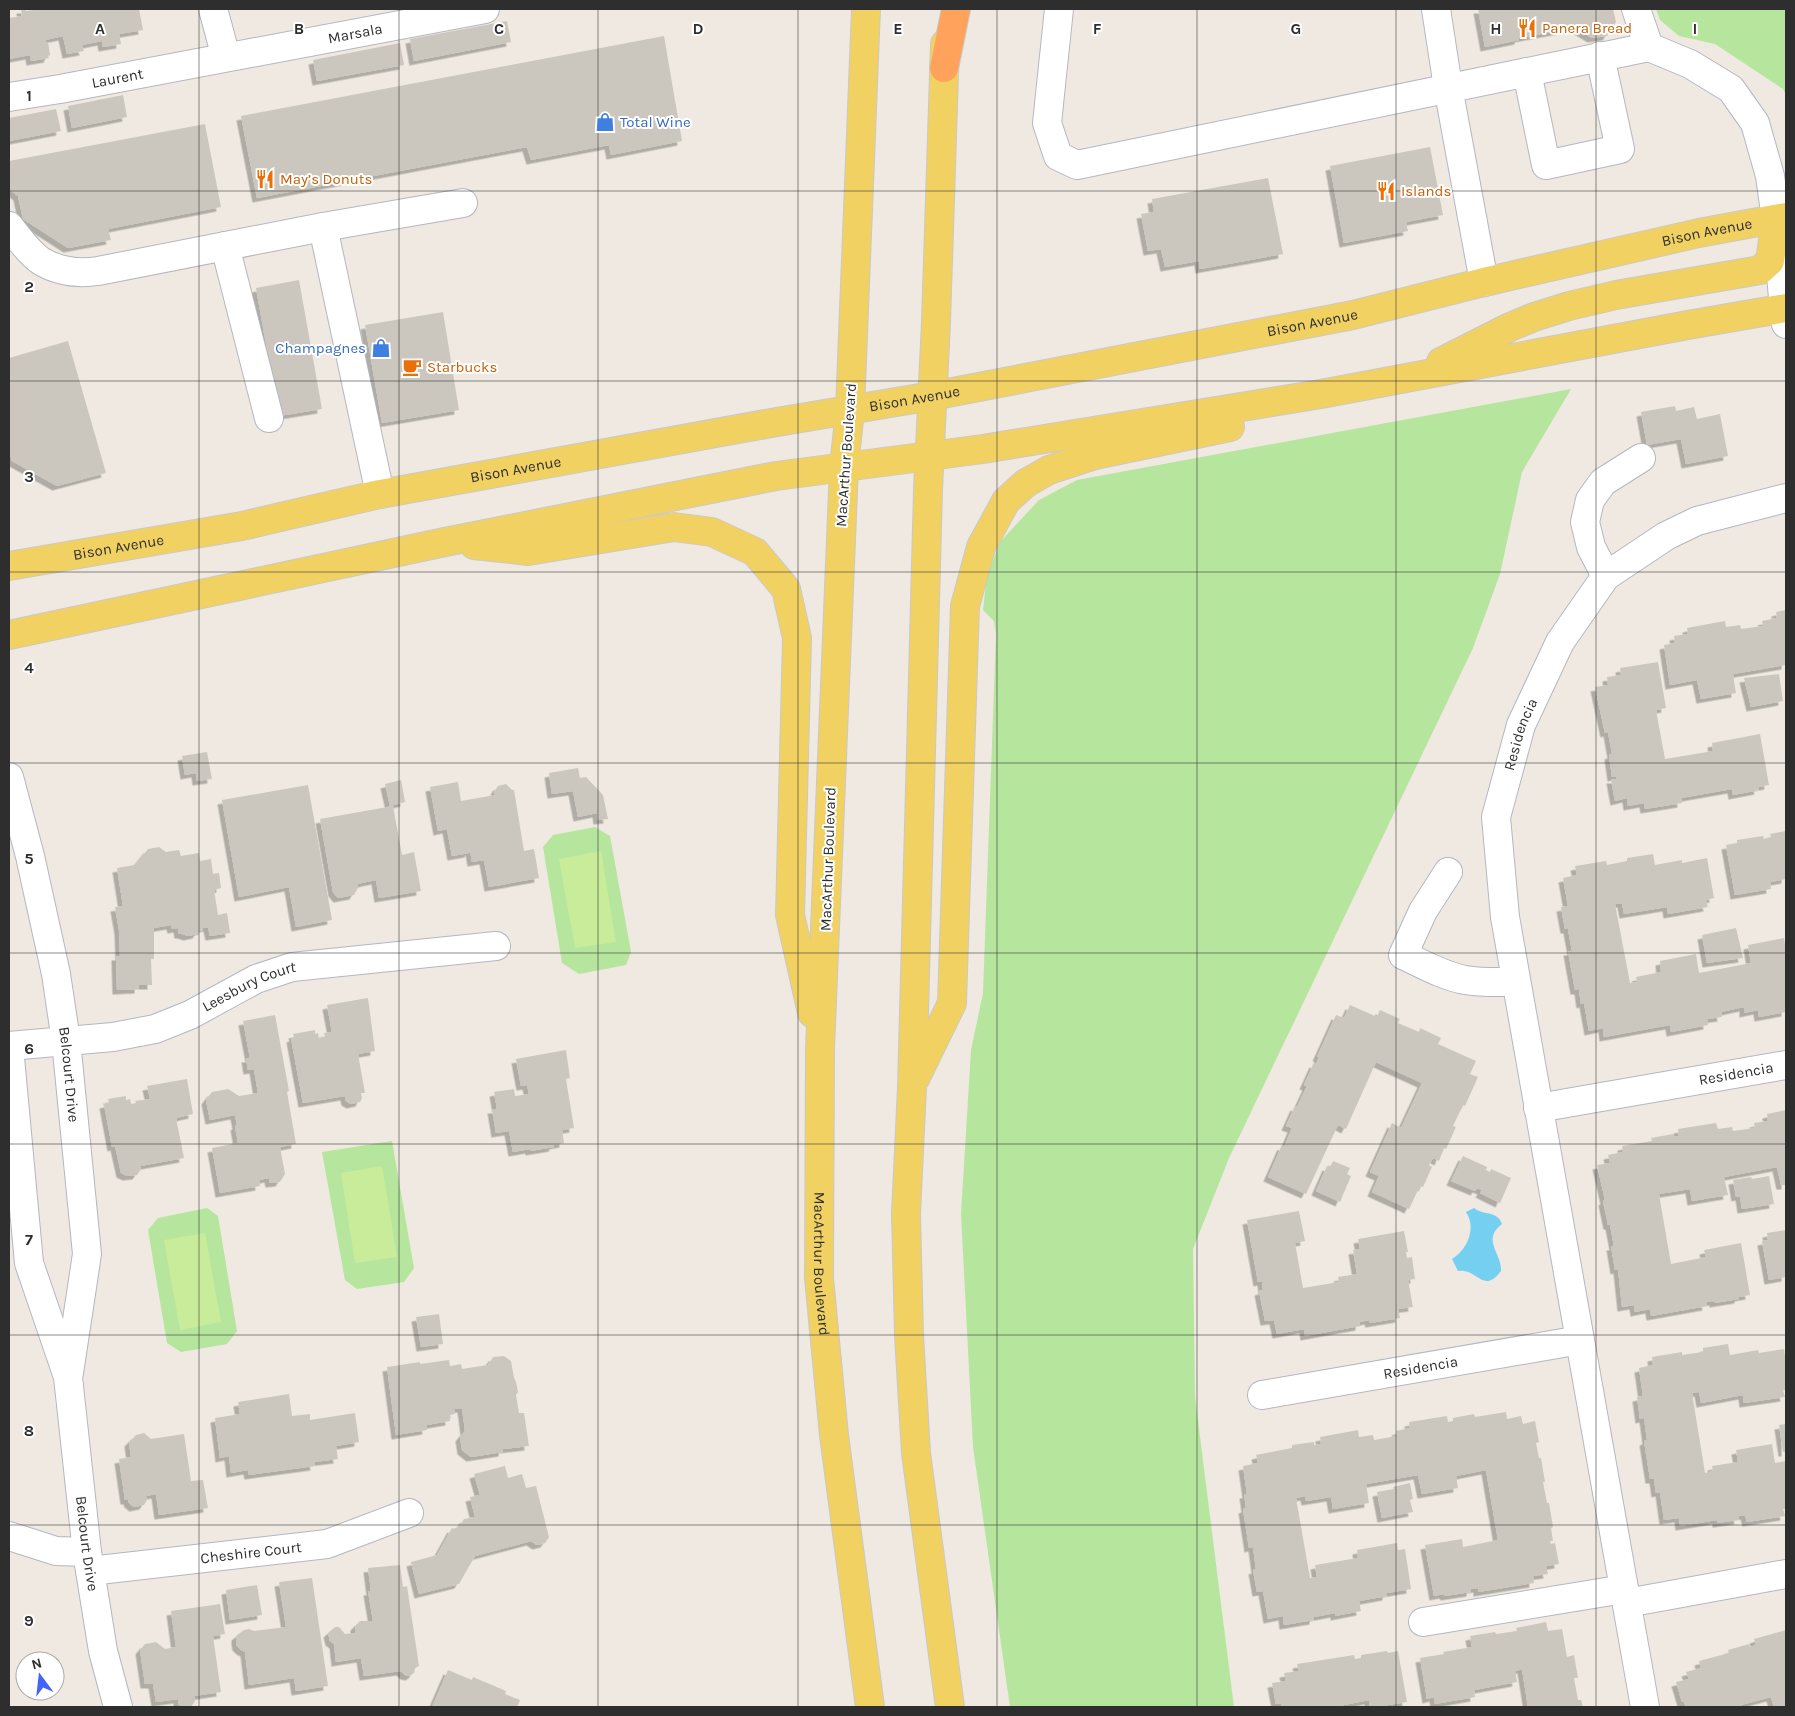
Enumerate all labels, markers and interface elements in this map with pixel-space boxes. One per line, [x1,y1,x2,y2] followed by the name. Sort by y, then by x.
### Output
[1516,17,1538,39] restaurant icon: Panera Bread
[95,19,105,38] text: A
[294,19,304,38] text: B
[326,19,384,47] street label: Marsala
[494,19,504,38] text: C
[693,19,704,38] text: D
[893,19,903,38] text: E
[1093,19,1102,38] text: F
[1291,19,1301,38] text: G
[1490,19,1502,38] text: H
[1542,19,1632,37] place label: Panera Bread
[1693,19,1697,38] text: I
[90,64,145,92] street label: Laurent
[26,86,32,105] text: 1
[594,111,616,133] shop icon: Total Wine
[620,113,691,131] place label: Total Wine
[254,168,276,190] restaurant icon: May’s Donuts
[280,170,372,188] place label: May’s Donuts
[1375,180,1397,202] restaurant icon: Islands
[1401,182,1451,200] place label: Islands
[1660,214,1754,250] street label: Bison Avenue
[24,277,34,296] text: 2
[1265,305,1360,340] street label: Bison Avenue
[370,337,392,359] shop icon: Champagnes
[275,339,366,357] place label: Champagnes
[401,356,423,378] cafe icon: Starbucks
[427,358,497,376] place label: Starbucks
[832,382,860,528] street label: MacArthur Boulevard
[868,382,961,415] street label: Bison Avenue
[469,452,563,486] street label: Bison Avenue
[24,467,34,486] text: 3
[72,531,165,564] street label: Bison Avenue
[24,658,34,677] text: 4
[1500,695,1541,772] street label: Residencia
[816,787,840,931] street label: MacArthur Boulevard
[24,849,34,868] text: 5
[199,958,297,1016] street label: Leesbury Court
[55,1026,83,1123] street label: Belcourt Drive
[24,1039,34,1058] text: 6
[1697,1058,1775,1089] street label: Residencia
[810,1192,833,1337] street label: MacArthur Boulevard
[25,1230,33,1249] text: 7
[1382,1352,1459,1383] street label: Residencia
[24,1421,34,1440] text: 8
[72,1495,102,1592] street label: Belcourt Drive
[199,1538,303,1567] street label: Cheshire Court
[24,1611,34,1630] text: 9
[15,1651,65,1701] north arrow
[30,1654,44,1673] text: N

